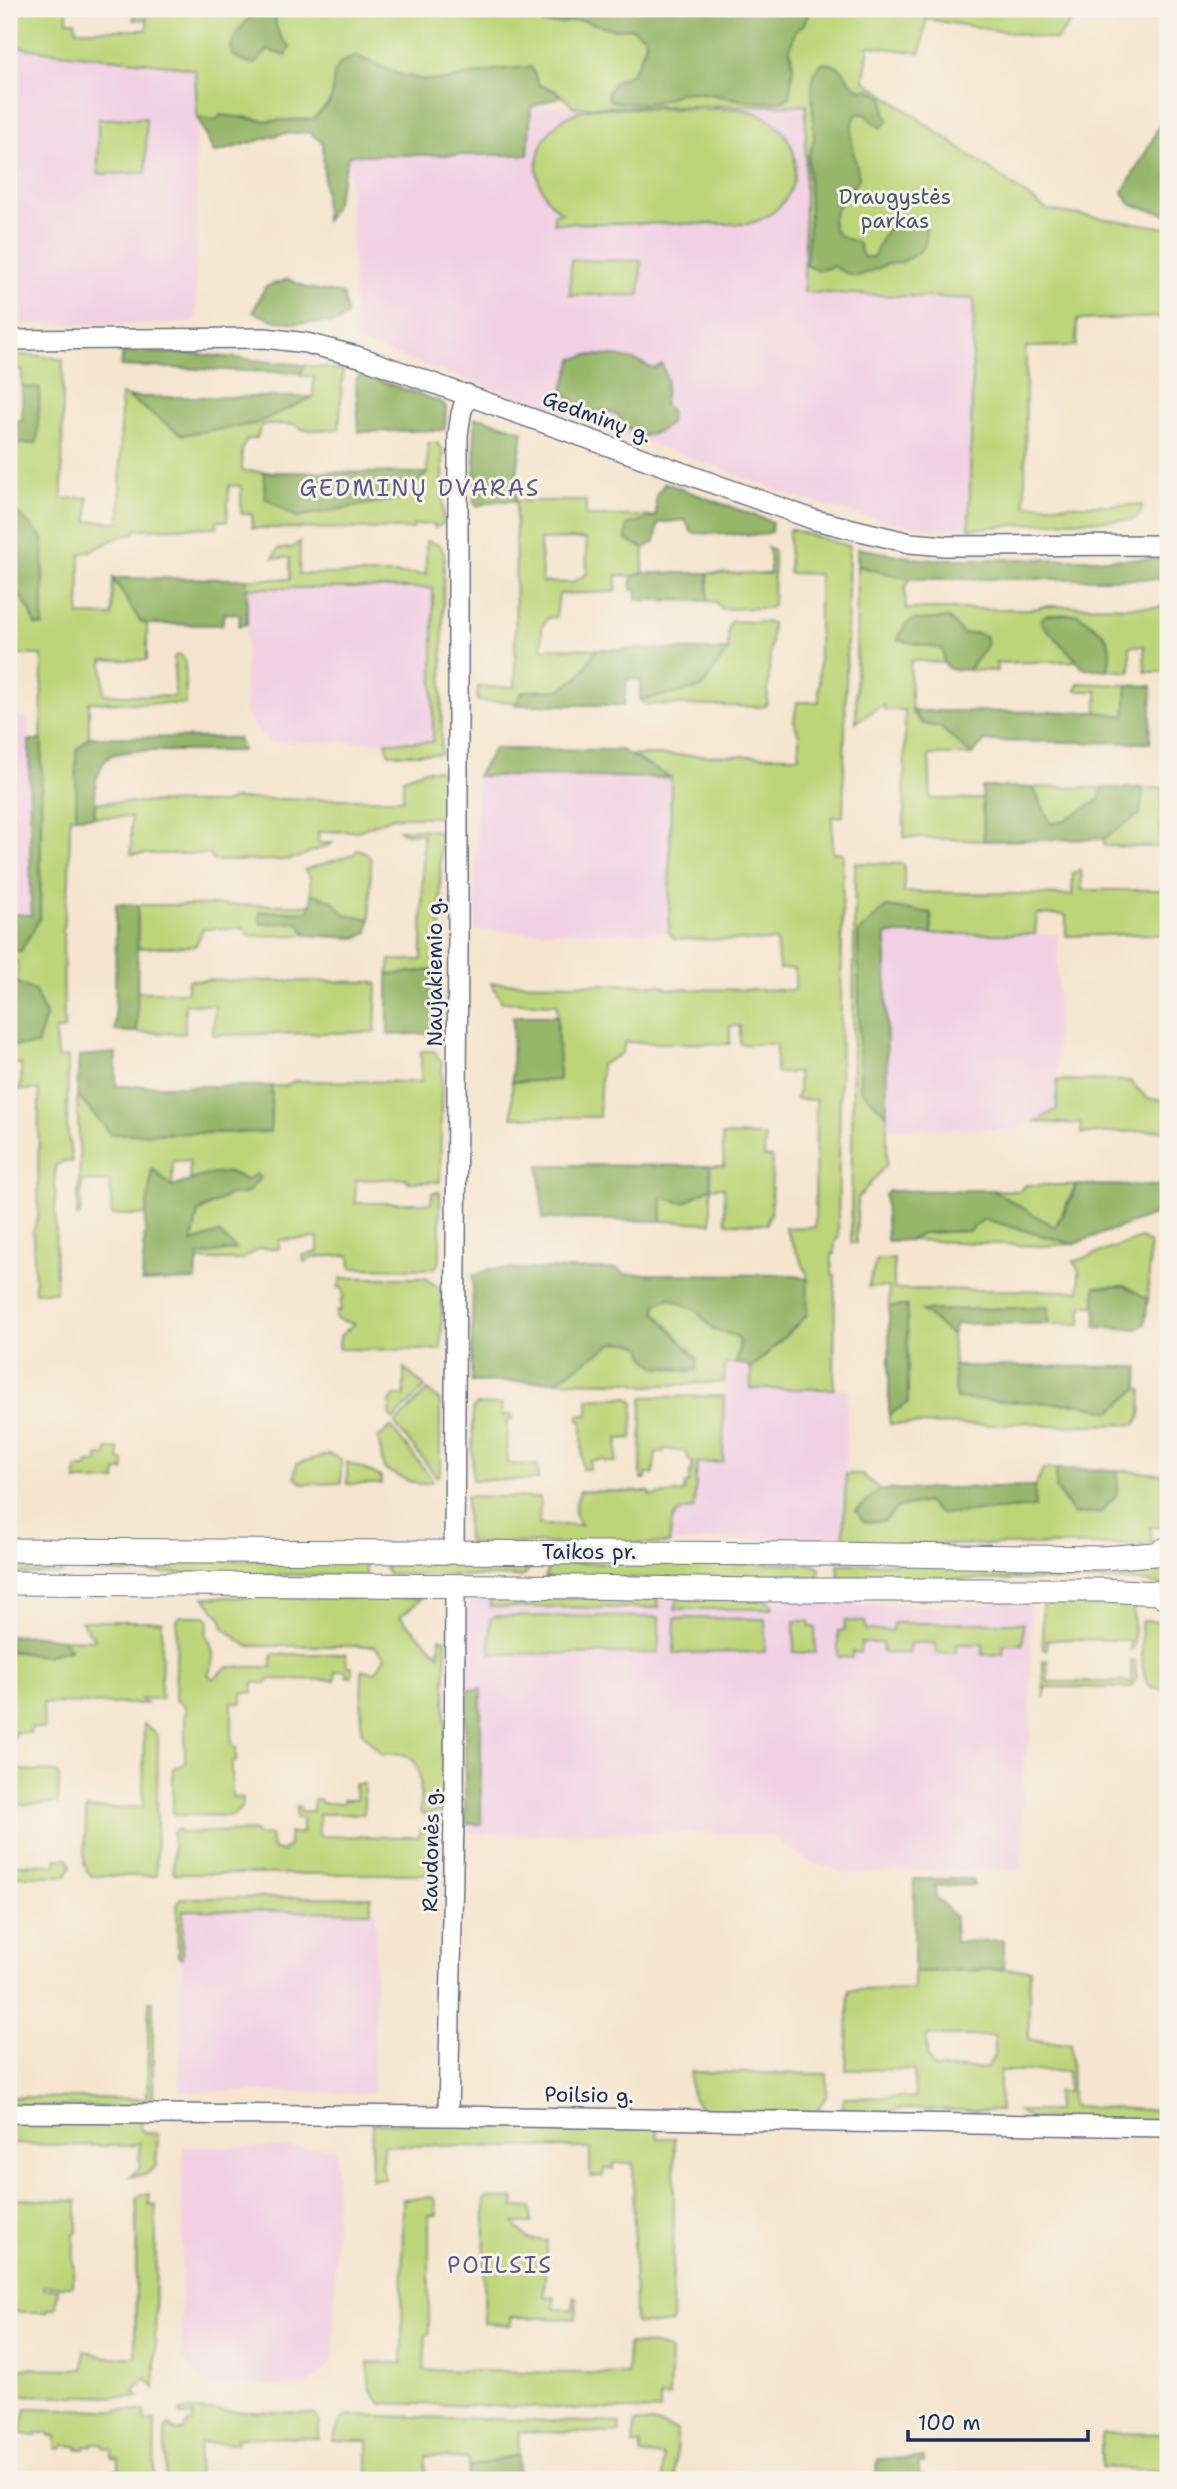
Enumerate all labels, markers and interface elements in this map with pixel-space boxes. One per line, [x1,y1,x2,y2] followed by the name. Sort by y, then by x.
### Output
[839,183,951,235] park label: Draugystės parkas
[539,384,655,450] street label: Gedminų g.
[299,473,541,503] district label: GEDMINŲ DVARAS
[421,897,449,1047] street label: Naujakiemio g.
[542,1538,636,1566] street label: Taikos pr.
[416,1788,446,1912] street label: Raudonės g.
[544,2080,634,2110] street label: Poilsio g.
[447,2250,553,2280] district label: POILSIS
[908,2398,1088,2442] scale bar
[918,2409,981,2437] text: 100 m

